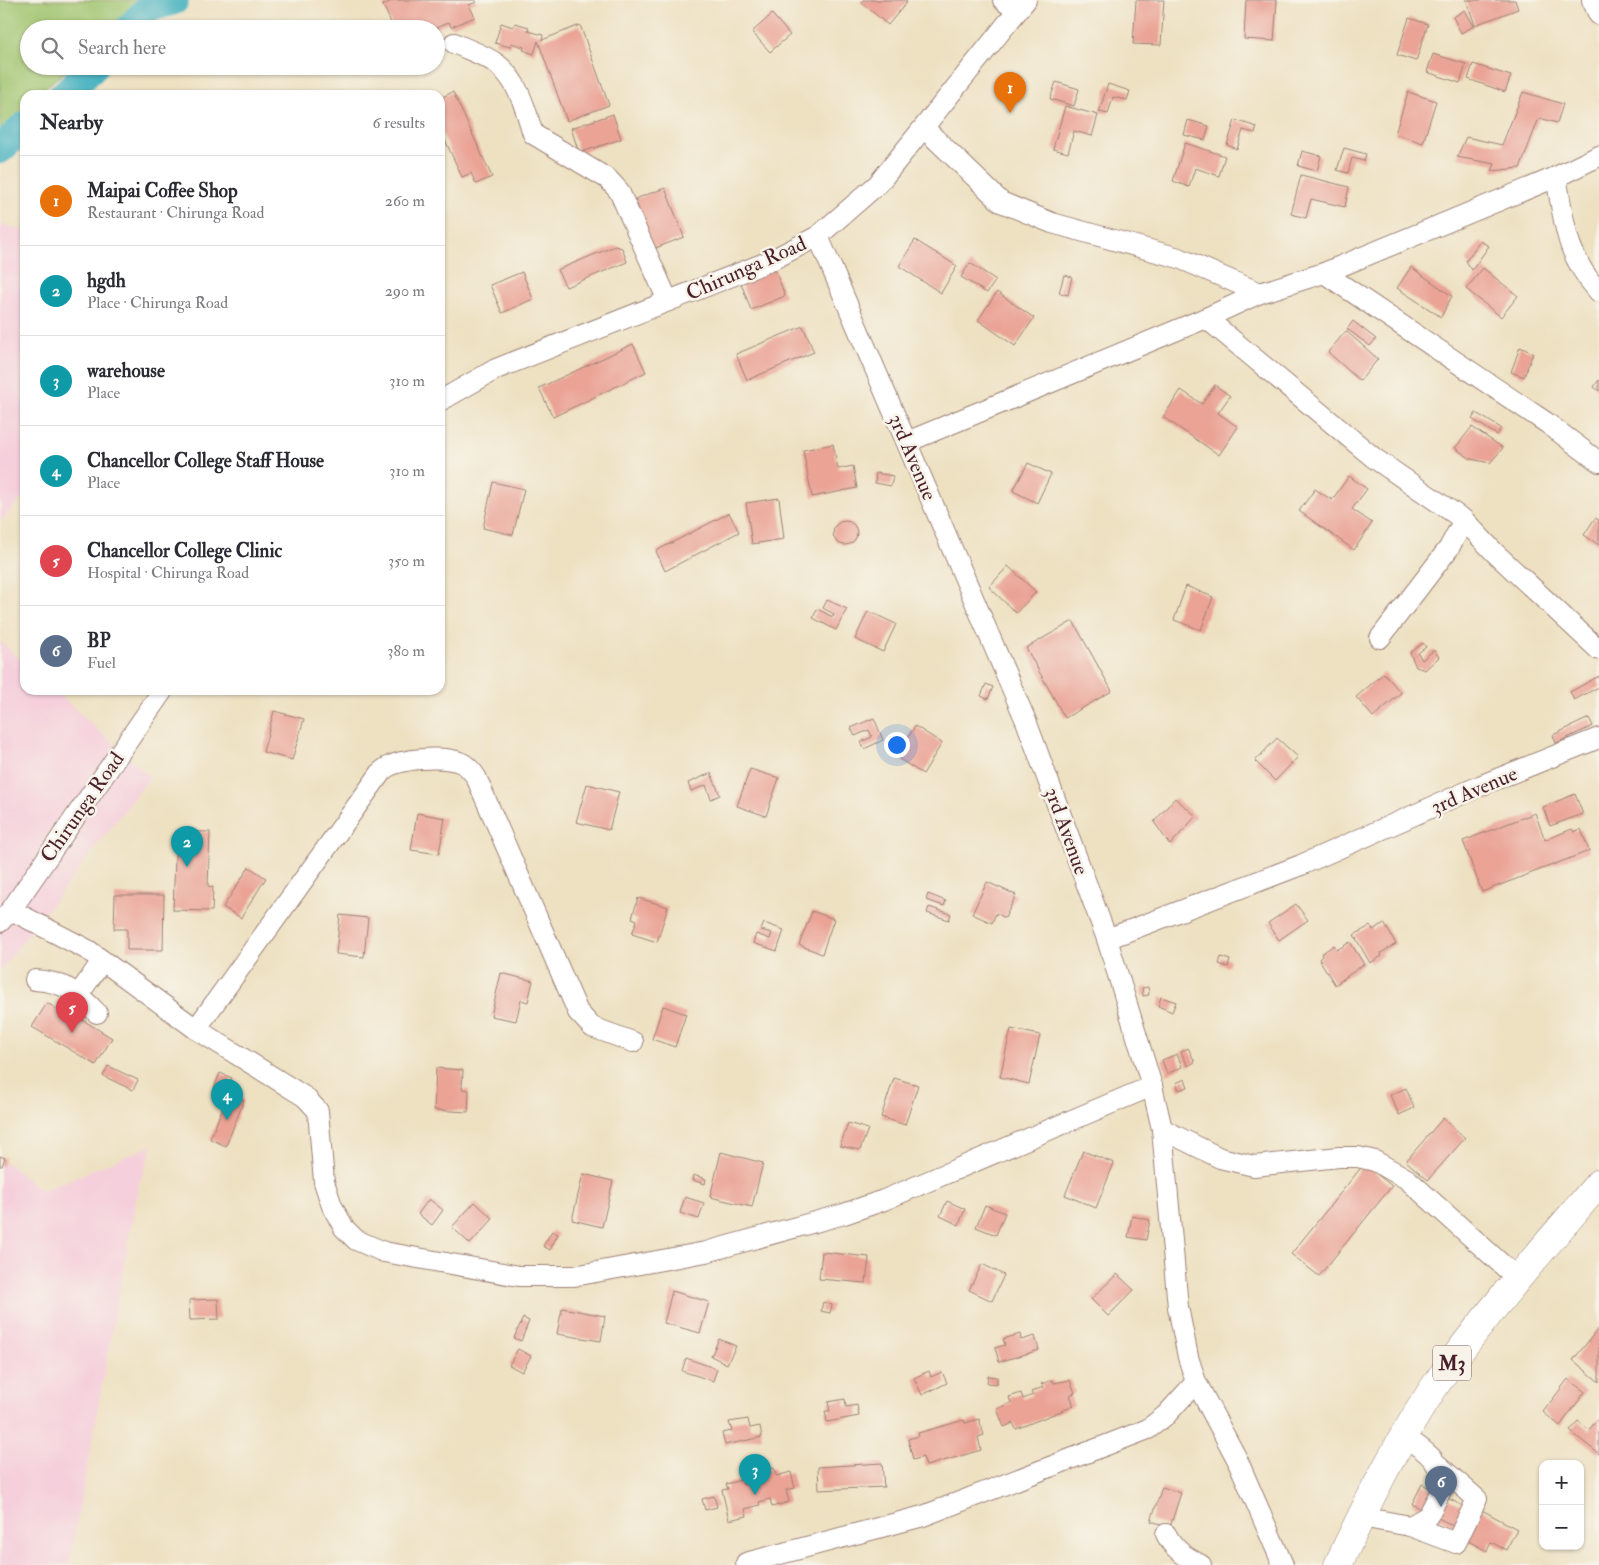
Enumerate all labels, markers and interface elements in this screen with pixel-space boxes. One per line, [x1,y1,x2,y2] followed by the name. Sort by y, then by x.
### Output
[20,20,445,75] search box
[38,34,66,62] icon: search
[78,36,166,60] text: Search here
[994,72,1026,113] pin: 1
[40,109,103,136] text: Nearby
[373,113,425,133] text: 6 results
[87,179,238,203] text: Maipai Coffee Shop
[53,191,59,211] text: 1
[385,191,425,211] text: 260 m
[87,203,264,223] text: Restaurant · Chirunga Road
[682,230,811,307] street label: Chirunga Road
[87,269,126,293] text: hgdh
[52,281,60,301] text: 2
[385,281,425,301] text: 290 m
[87,293,228,313] text: Place · Chirunga Road
[87,359,165,383] text: warehouse
[53,371,59,391] text: 3
[389,371,425,391] text: 310 m
[87,383,120,403] text: Place
[882,410,943,505] street label: 3rd Avenue
[87,449,324,473] text: Chancellor College Staff House
[52,461,60,481] text: 4
[389,461,425,481] text: 310 m
[87,473,120,493] text: Place
[87,539,282,563] text: Chancellor College Clinic
[52,551,60,571] text: 5
[388,551,425,571] text: 350 m
[87,563,249,583] text: Hospital · Chirunga Road
[87,629,111,653] text: BP
[52,641,60,661] text: 6
[387,641,425,661] text: 380 m
[87,653,116,673] text: Fuel
[884,732,910,758] your location
[34,746,131,868] street label: Chirunga Road
[1427,760,1522,821] street label: 3rd Avenue
[1038,784,1095,879] street label: 3rd Avenue
[171,826,203,867] pin: 2
[56,992,88,1033] pin: 5
[211,1079,243,1120] pin: 4
[1433,1346,1471,1380] road number: M3
[739,1454,771,1495] pin: 3
[1539,1460,1584,1550] map controls
[1539,1460,1584,1505] button: +
[1425,1466,1457,1507] pin: 6
[1539,1505,1584,1550] button: −

